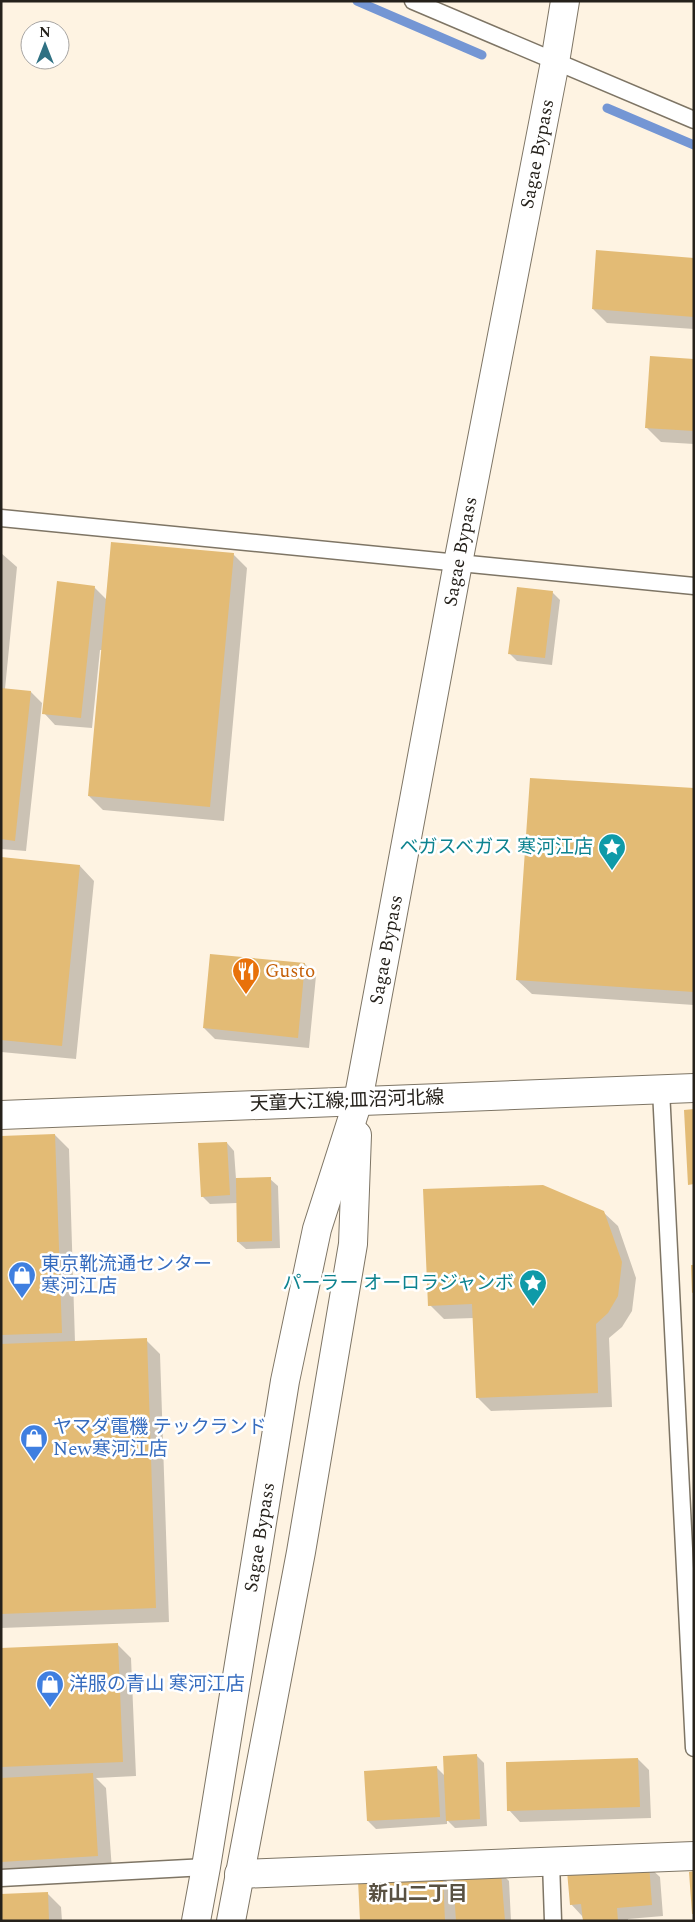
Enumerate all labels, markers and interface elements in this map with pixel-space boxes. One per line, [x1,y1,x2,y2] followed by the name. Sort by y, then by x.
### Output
[20,20,70,70] north arrow
[39,22,51,43] text: N
[512,97,562,211] street label: Sagae Bypass
[436,494,485,609] street label: Sagae Bypass
[597,832,627,871] place icon: ベガスベガス 寒河江店
[400,833,593,862] place label: ベガスベガス 寒河江店
[362,892,411,1007] street label: Sagae Bypass
[231,956,261,995] restaurant icon: Gusto
[265,957,315,986] place label: Gusto
[249,1083,445,1119] street label: 天童大江線;皿沼河北線
[41,1250,212,1301] place label: 東京靴流通センター 寒河江店
[7,1260,37,1299] shop icon: 東京靴流通センター 寒河江店
[518,1268,548,1307] place icon: パーラー オーロラジャンボ
[283,1269,514,1298] place label: パーラー オーロラジャンボ
[53,1413,267,1464] place label: ヤマダ電機 テックランド New寒河江店
[19,1423,49,1462] shop icon: ヤマダ電機 テックランド New寒河江店
[236,1480,283,1594] street label: Sagae Bypass
[35,1669,65,1708] shop icon: 洋服の青山 寒河江店
[69,1670,245,1699] place label: 洋服の青山 寒河江店
[368,1879,468,1909] district label: 新山二丁目

